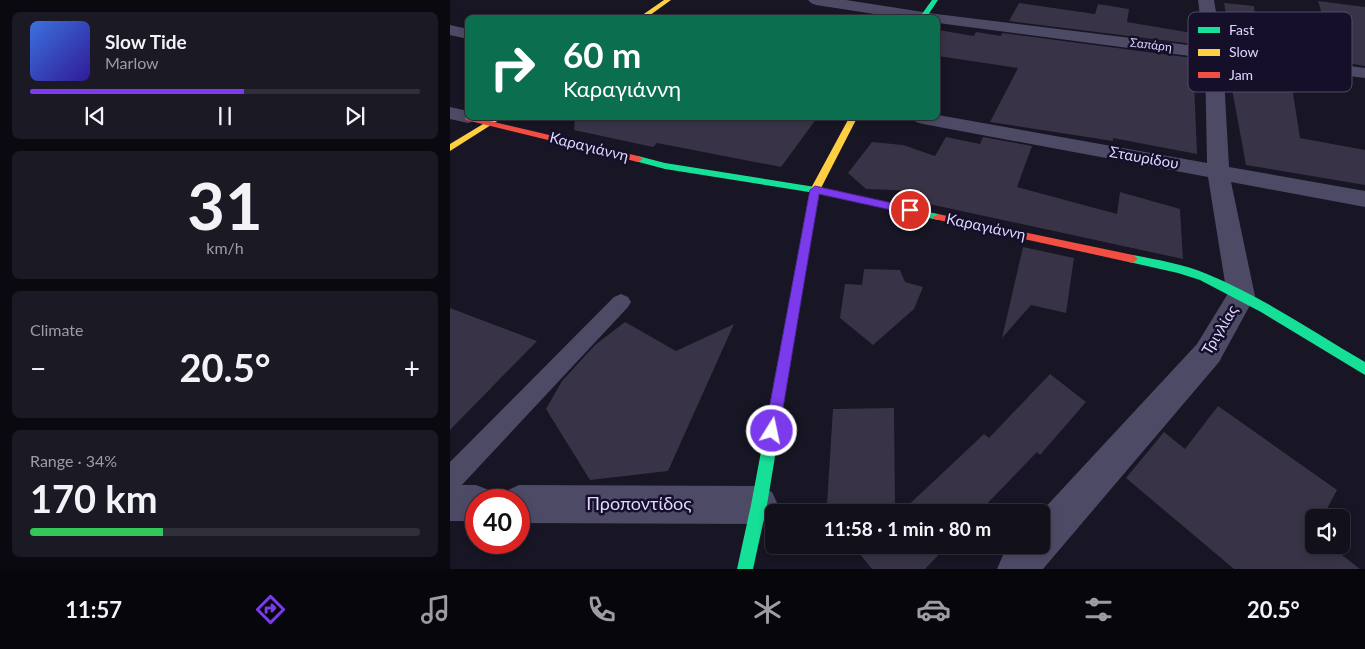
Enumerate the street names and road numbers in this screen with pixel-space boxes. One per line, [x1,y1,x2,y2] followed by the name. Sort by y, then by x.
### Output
[1129,34,1173,55] street label: Σαπάρη
[548,128,631,165] street label: Καραγιάννη
[1108,142,1180,172] street label: Σταυρίδου
[945,209,1027,243] street label: Καραγιάννη
[1197,301,1241,357] street label: Τριγλίας
[586,492,692,514] street label: Προποντίδος

